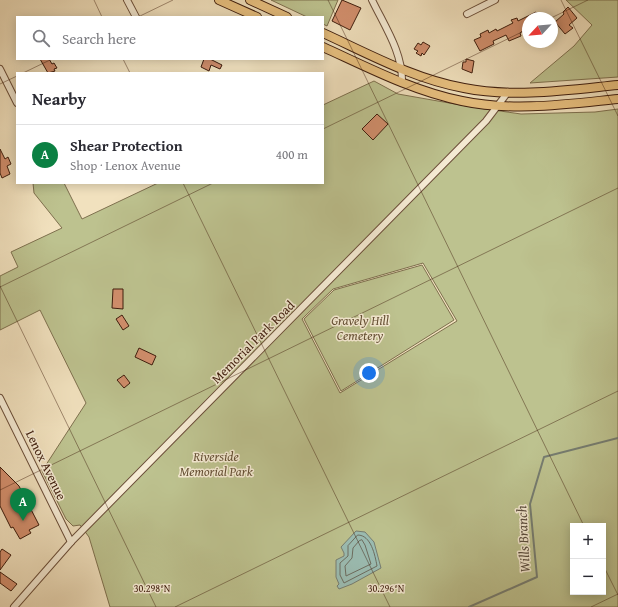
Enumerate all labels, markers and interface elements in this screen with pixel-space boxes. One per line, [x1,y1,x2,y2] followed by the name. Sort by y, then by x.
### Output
[522,12,558,48] north arrow
[16,16,324,60] search box
[30,27,52,49] icon: search
[62,28,136,49] text: Search here
[32,86,86,111] text: Nearby
[70,135,183,156] text: Shear Protection
[41,145,49,164] text: A
[276,145,308,164] text: 400 m
[70,156,181,175] text: Shop · Lenox Avenue
[207,296,299,388] street label: Memorial Park Road
[331,311,389,345] park label: Gravely Hill Cemetery
[359,363,379,383] your location
[22,428,70,502] street label: Lenox Avenue
[179,447,253,481] park label: Riverside Memorial Park
[10,488,36,521] pin: A
[511,505,535,573] water label: Wills Branch
[570,523,606,595] map controls
[570,523,606,559] button: +
[570,559,606,595] button: −
[134,581,171,596] text: 30.298°N
[368,581,405,596] text: 30.296°N

